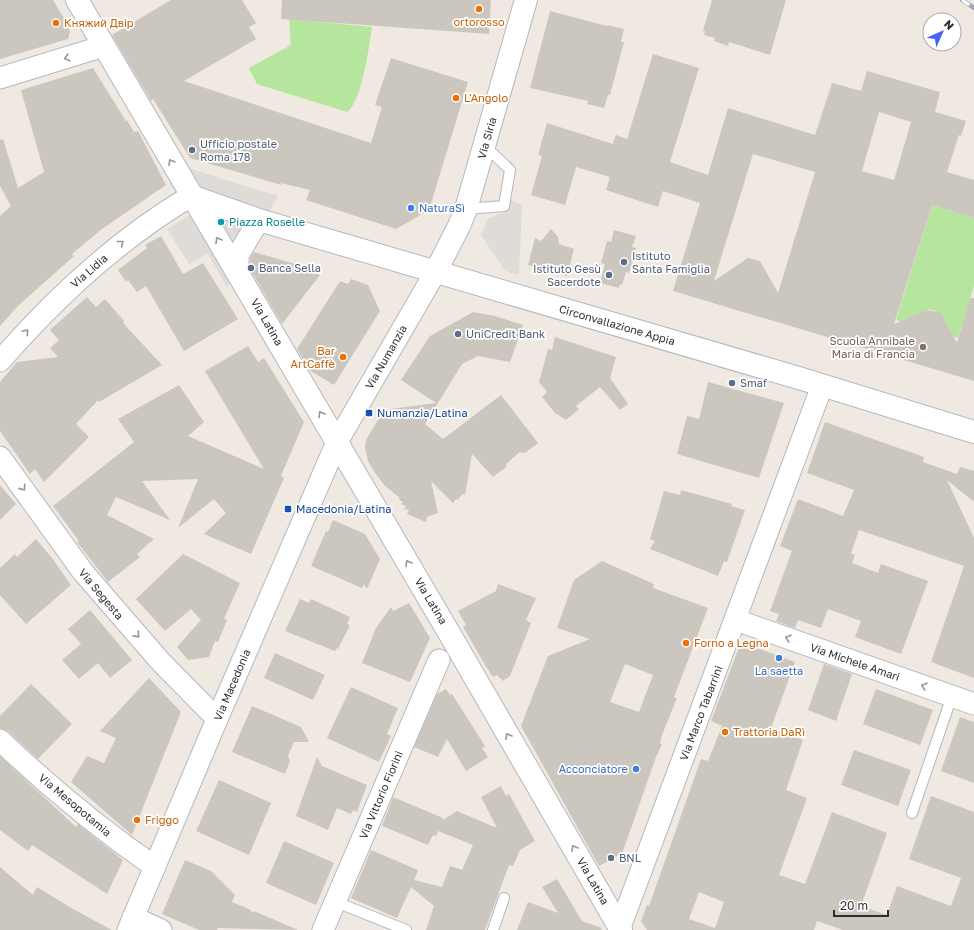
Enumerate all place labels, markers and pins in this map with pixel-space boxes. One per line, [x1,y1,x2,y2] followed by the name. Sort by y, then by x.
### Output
[474,4,484,14] marker: ortorosso
[453,15,505,28] place label: ortorosso
[64,16,134,29] place label: Княжий Двір
[51,18,61,28] marker: Княжий Двір
[464,91,509,104] place label: L'Angolo
[451,93,461,103] marker: L'Angolo
[200,137,277,163] place label: Ufficio postale Roma 178
[187,145,197,155] marker: Ufficio postale Roma 178
[419,201,465,214] place label: NaturaSì
[406,203,416,213] marker: NaturaSì
[229,215,305,228] place label: Piazza Roselle
[216,217,226,227] marker: Piazza Roselle
[632,249,710,275] place label: Istituto Santa Famiglia
[619,257,629,267] marker: Istituto Santa Famiglia
[259,261,321,274] place label: Banca Sella
[533,262,601,288] place label: Istituto Gesù Sacerdote
[246,263,256,273] marker: Banca Sella
[604,270,614,280] marker: Istituto Gesù Sacerdote
[466,327,545,340] place label: UniCredit Bank
[453,329,463,339] marker: UniCredit Bank
[830,334,915,360] place label: Scuola Annibale Maria di Francia
[918,342,928,352] marker: Scuola Annibale Maria di Francia
[291,344,336,370] place label: Bar ArtCaffè
[338,352,348,362] marker: Bar ArtCaffè
[740,376,767,389] place label: Smaf
[727,378,737,388] marker: Smaf
[377,406,468,419] place label: Numanzia/Latina
[364,408,374,418] marker: Numanzia/Latina
[296,502,391,515] place label: Macedonia/Latina
[283,504,293,514] marker: Macedonia/Latina
[694,636,769,649] place label: Forno a Legna
[681,638,691,648] marker: Forno a Legna
[774,653,784,663] marker: La saetta
[755,664,803,677] place label: La saetta
[733,725,805,738] place label: Trattoria DaRì
[720,727,730,737] marker: Trattoria DaRì
[559,762,628,775] place label: Acconciatore
[631,764,641,774] marker: Acconciatore
[145,813,179,826] place label: Friggo
[132,815,142,825] marker: Friggo
[619,851,642,864] place label: BNL
[606,853,616,863] marker: BNL

